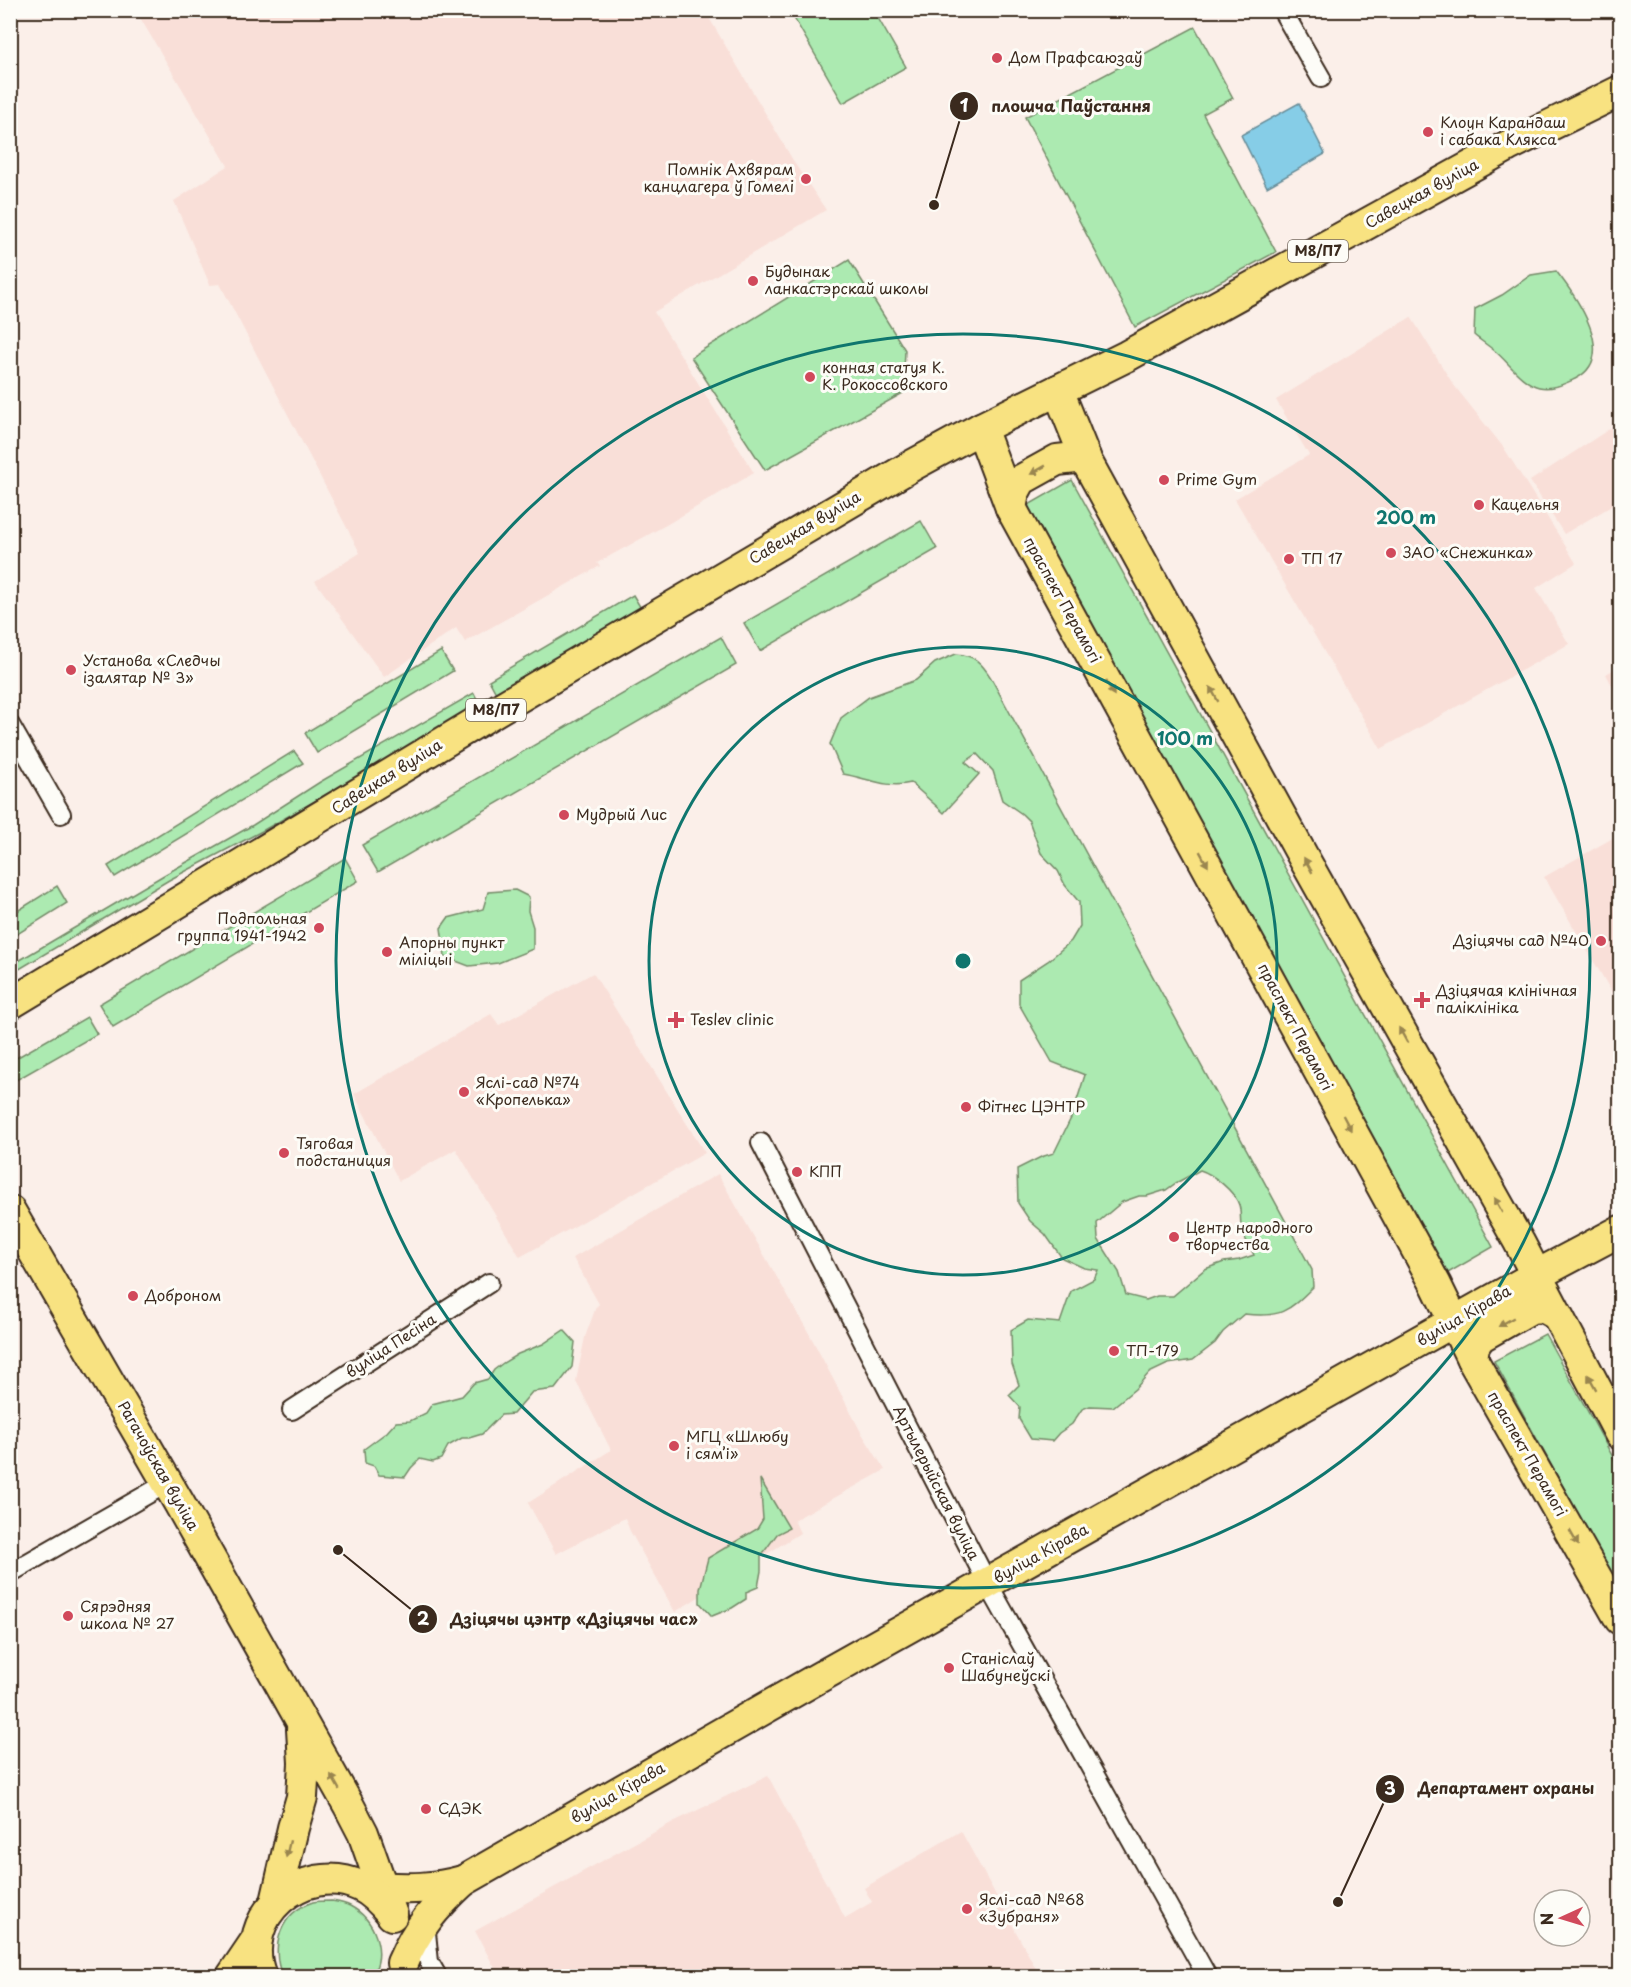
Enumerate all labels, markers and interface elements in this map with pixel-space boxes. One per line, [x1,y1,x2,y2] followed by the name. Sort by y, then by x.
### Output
[1008,45,1143,68] place label: Дом Прафсаюзаў
[990,51,1004,65] marker: Дом Прафсаюзаў
[949,89,1162,123] callout: плошча Паўстання
[960,91,969,118] text: 1
[991,93,1151,117] text: плошча Паўстання
[1440,110,1566,150] place label: Клоун Карандаш і сабака Клякса
[1421,125,1435,139] marker: Клоун Карандаш і сабака Клякса
[1360,152,1483,233] street label: Савецкая вуліца
[644,157,794,197] place label: Помнік Ахвярам канцлагера ў Гомелі
[799,172,813,186] marker: Помнік Ахвярам канцлагера ў Гомелі
[1288,240,1348,262] road number: М8/П7
[764,259,929,299] place label: Будынак ланкастэрскай школы
[746,274,760,288] marker: Будынак ланкастэрскай школы
[822,355,948,395] place label: конная статуя К. К. Рокоссовского
[803,370,817,384] marker: конная статуя К. К. Рокоссовского
[1029,465,1046,475] one-way arrow
[1176,467,1257,490] place label: Prime Gym
[1157,473,1171,487] marker: Prime Gym
[744,484,865,569] street label: Савецкая вуліца
[1491,492,1560,515] place label: Кацельня
[1472,498,1486,512] marker: Кацельня
[1376,503,1436,530] text: 200 m
[1019,532,1108,667] street label: праспект Перамогі
[1403,540,1533,563] place label: ЗАО «Снежинка»
[1301,546,1343,569] place label: ТП 17
[1384,546,1398,560] marker: ЗАО «Снежинка»
[1282,552,1296,566] marker: ТП 17
[83,648,221,688] place label: Установа «Следчы ізалятар № 3»
[64,663,78,677] marker: Установа «Следчы ізалятар № 3»
[1105,680,1115,697] one-way arrow
[1209,685,1219,702] one-way arrow
[466,699,526,721] road number: М8/П7
[1157,724,1213,751] text: 100 m
[326,732,447,819] street label: Савецкая вуліца
[576,802,667,825] place label: Мудрый Лис
[557,808,571,822] marker: Мудрый Лис
[1199,851,1209,868] one-way arrow
[1303,856,1313,873] one-way arrow
[177,906,307,946] place label: Подпольная группа 1941-1942
[312,921,326,935] marker: Подпольная группа 1941-1942
[1452,928,1589,951] place label: Дзіцячы сад №40
[399,930,505,970] place label: Апорны пункт міліцыі
[1594,934,1608,948] marker: Дзіцячы сад №40
[380,945,394,959] marker: Апорны пункт міліцыі
[953,951,973,971] centre of rings
[1253,959,1340,1094] street label: праспект Перамогі
[1435,978,1577,1018] place label: Дзіцячая клінічная паліклініка
[1413,991,1431,1009] marker: Дзіцячая клінічная паліклініка
[690,1007,774,1030] place label: Teslev clinic
[667,1011,685,1029] marker: Teslev clinic
[1398,1026,1408,1043] one-way arrow
[476,1070,580,1110] place label: Яслі-сад №74 «Кропелька»
[457,1085,471,1099] marker: Яслі-сад №74 «Кропелька»
[978,1094,1085,1117] place label: Фітнес ЦЭНТР
[959,1100,973,1114] marker: Фітнес ЦЭНТР
[1342,1114,1352,1131] one-way arrow
[296,1131,391,1171] place label: Тяговая подстаниция
[277,1146,291,1160] marker: Тяговая подстаниция
[809,1159,842,1182] place label: КПП
[790,1165,804,1179] marker: КПП
[1493,1197,1503,1214] one-way arrow
[1186,1215,1313,1255] place label: Центр народного творчества
[1167,1230,1181,1244] marker: Центр народного творчества
[1412,1278,1515,1351] street label: вуліца Кірава
[144,1283,221,1306] place label: Доброном
[126,1289,140,1303] marker: Доброном
[340,1306,441,1383] street label: вуліца Песіна
[1498,1317,1514,1328] one-way arrow
[1126,1338,1179,1361] place label: ТП-179
[1107,1344,1121,1358] marker: ТП-179
[1588,1374,1598,1391] one-way arrow
[1483,1386,1574,1520] street label: праспект Перамогі
[113,1396,206,1535] street label: Рагачоўская вуліца
[888,1401,987,1565] street label: Артылерыйская вуліца
[686,1424,789,1464] place label: МГЦ «Шлюбу і сямʼі»
[667,1439,681,1453] marker: МГЦ «Шлюбу і сямʼі»
[989,1517,1092,1588] street label: вуліца Кірава
[1569,1529,1579,1546] one-way arrow
[80,1594,175,1634] place label: Сярэдняя школа № 27
[408,1602,711,1636] callout: Дзіцячы цэнтр «Дзіцячы час»
[417,1604,430,1631] text: 2
[449,1606,698,1630] text: Дзіцячы цэнтр «Дзіцячы час»
[61,1609,75,1623] marker: Сярэдняя школа № 27
[961,1646,1050,1686] place label: Станіслаў Шабунеўскі
[942,1661,956,1675] marker: Станіслаў Шабунеўскі
[566,1755,669,1828] street label: вуліца Кірава
[1375,1772,1607,1806] callout: Департамент охраны
[330,1773,340,1790] one-way arrow
[1384,1774,1396,1801] text: 3
[1417,1775,1595,1799] text: Департамент охраны
[438,1796,482,1819] place label: СДЭК
[419,1802,433,1816] marker: СДЭК
[282,1840,292,1858] one-way arrow
[979,1887,1085,1927] place label: Яслі-сад №68 «Зубраня»
[1532,1888,1592,1948] north arrow
[960,1902,974,1916] marker: Яслі-сад №68 «Зубраня»
[1534,1912,1558,1926] text: N

